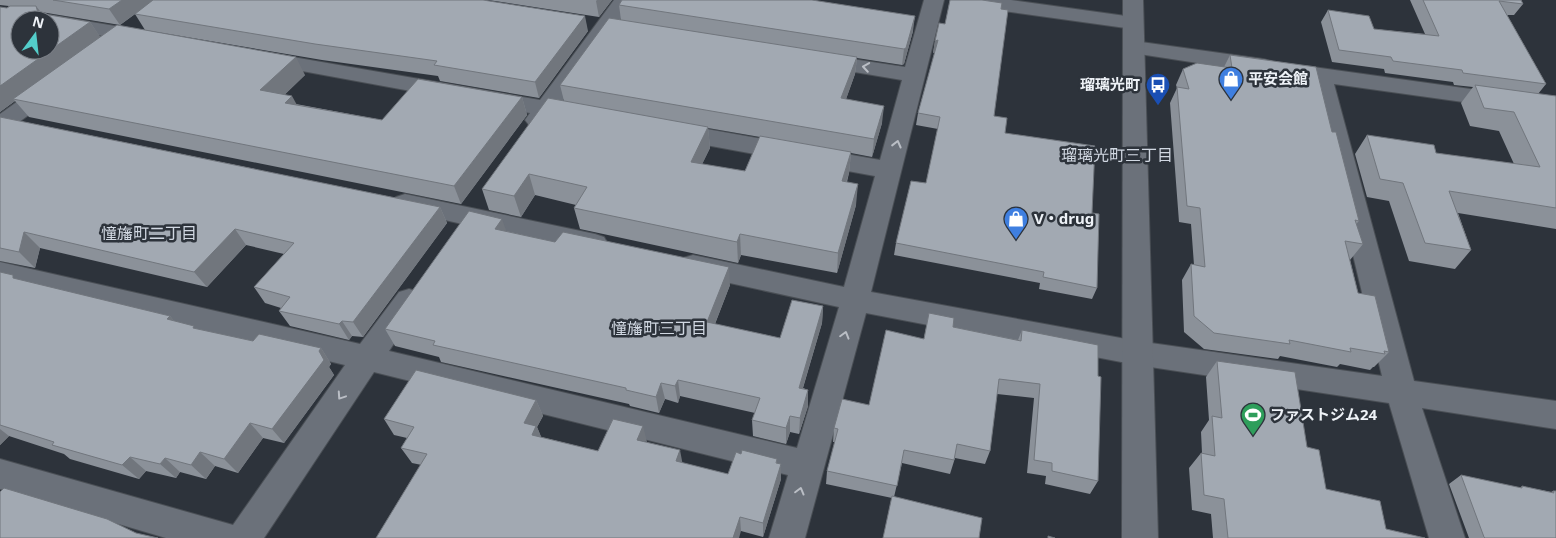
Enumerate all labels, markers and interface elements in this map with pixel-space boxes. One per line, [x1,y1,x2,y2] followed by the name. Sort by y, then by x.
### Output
[10,10,60,60] north arrow
[31,11,46,33] text: N
[862,63,870,73] one-way arrow
[1218,66,1244,100] shop icon: 平安会館
[1248,68,1308,88] place label: 平安会館
[1145,72,1171,106] bus stop icon: 瑠璃光町
[1080,74,1140,94] place label: 瑠璃光町
[891,140,902,149] one-way arrow
[1061,144,1173,166] district label: 瑠璃光町三丁目
[1003,206,1029,240] shop icon: V・drug
[1034,208,1094,228] place label: V・drug
[101,222,197,244] district label: 憧旛町二丁目
[611,317,707,339] district label: 憧旛町三丁目
[839,331,849,339] one-way arrow
[338,390,347,399] one-way arrow
[1240,402,1266,436] sports icon: ファストジム24
[1270,404,1378,424] place label: ファストジム24
[794,486,805,495] one-way arrow

